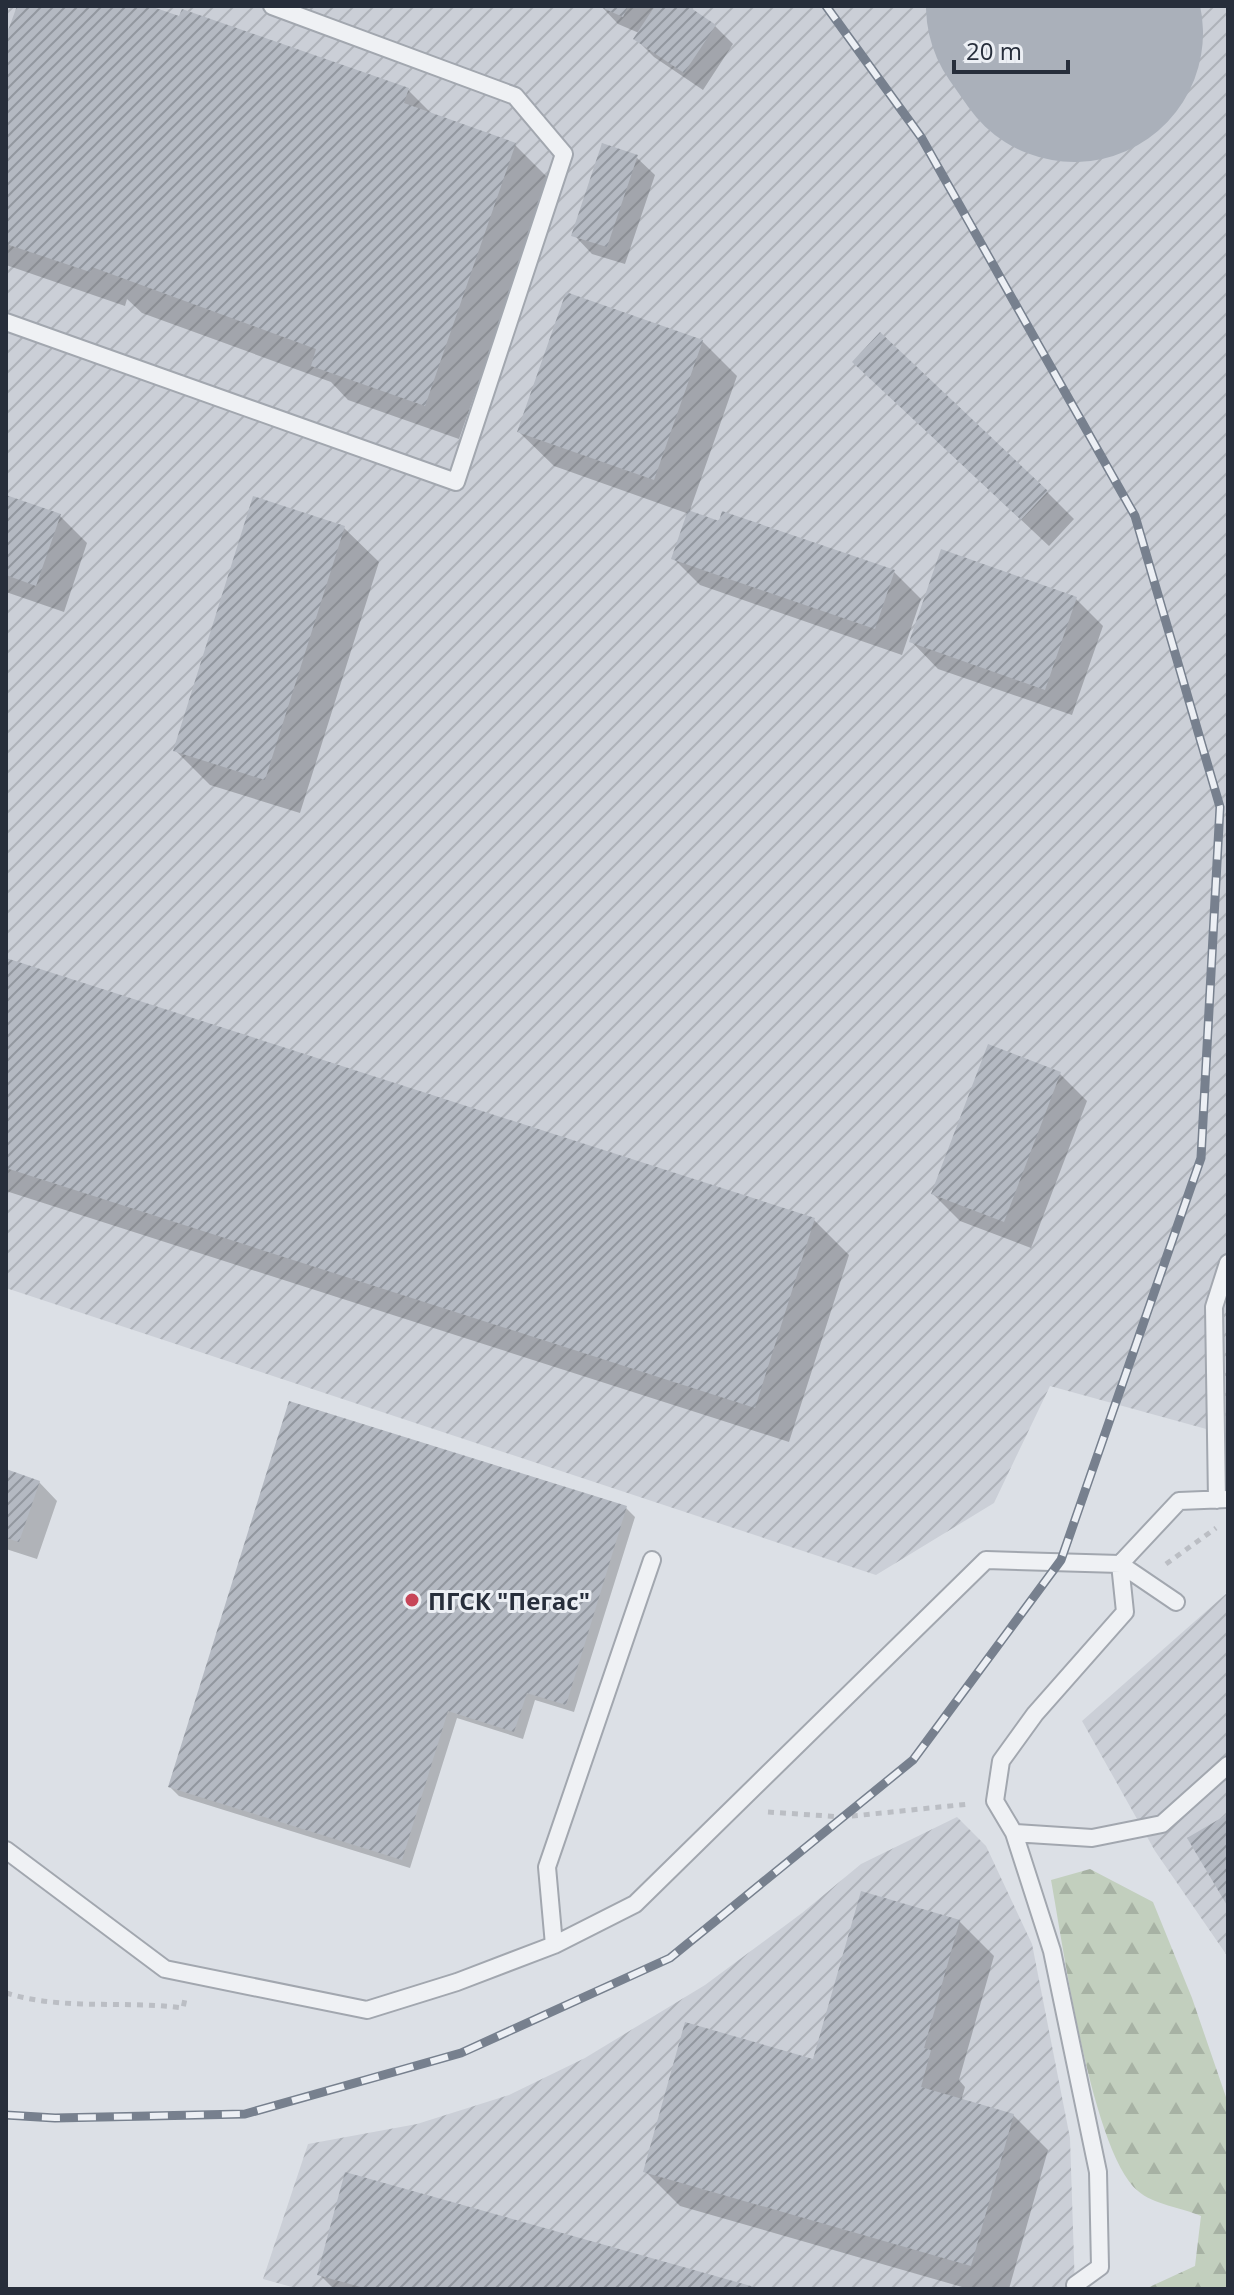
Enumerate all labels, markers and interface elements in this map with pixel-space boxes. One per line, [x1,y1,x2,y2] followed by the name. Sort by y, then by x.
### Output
[954,24,1068,74] scale bar
[966,34,1022,67] text: 20 m
[428,1584,590,1617] place label: ПГСК "Пегас"
[403,1591,421,1609] marker: ПГСК "Пегас"

